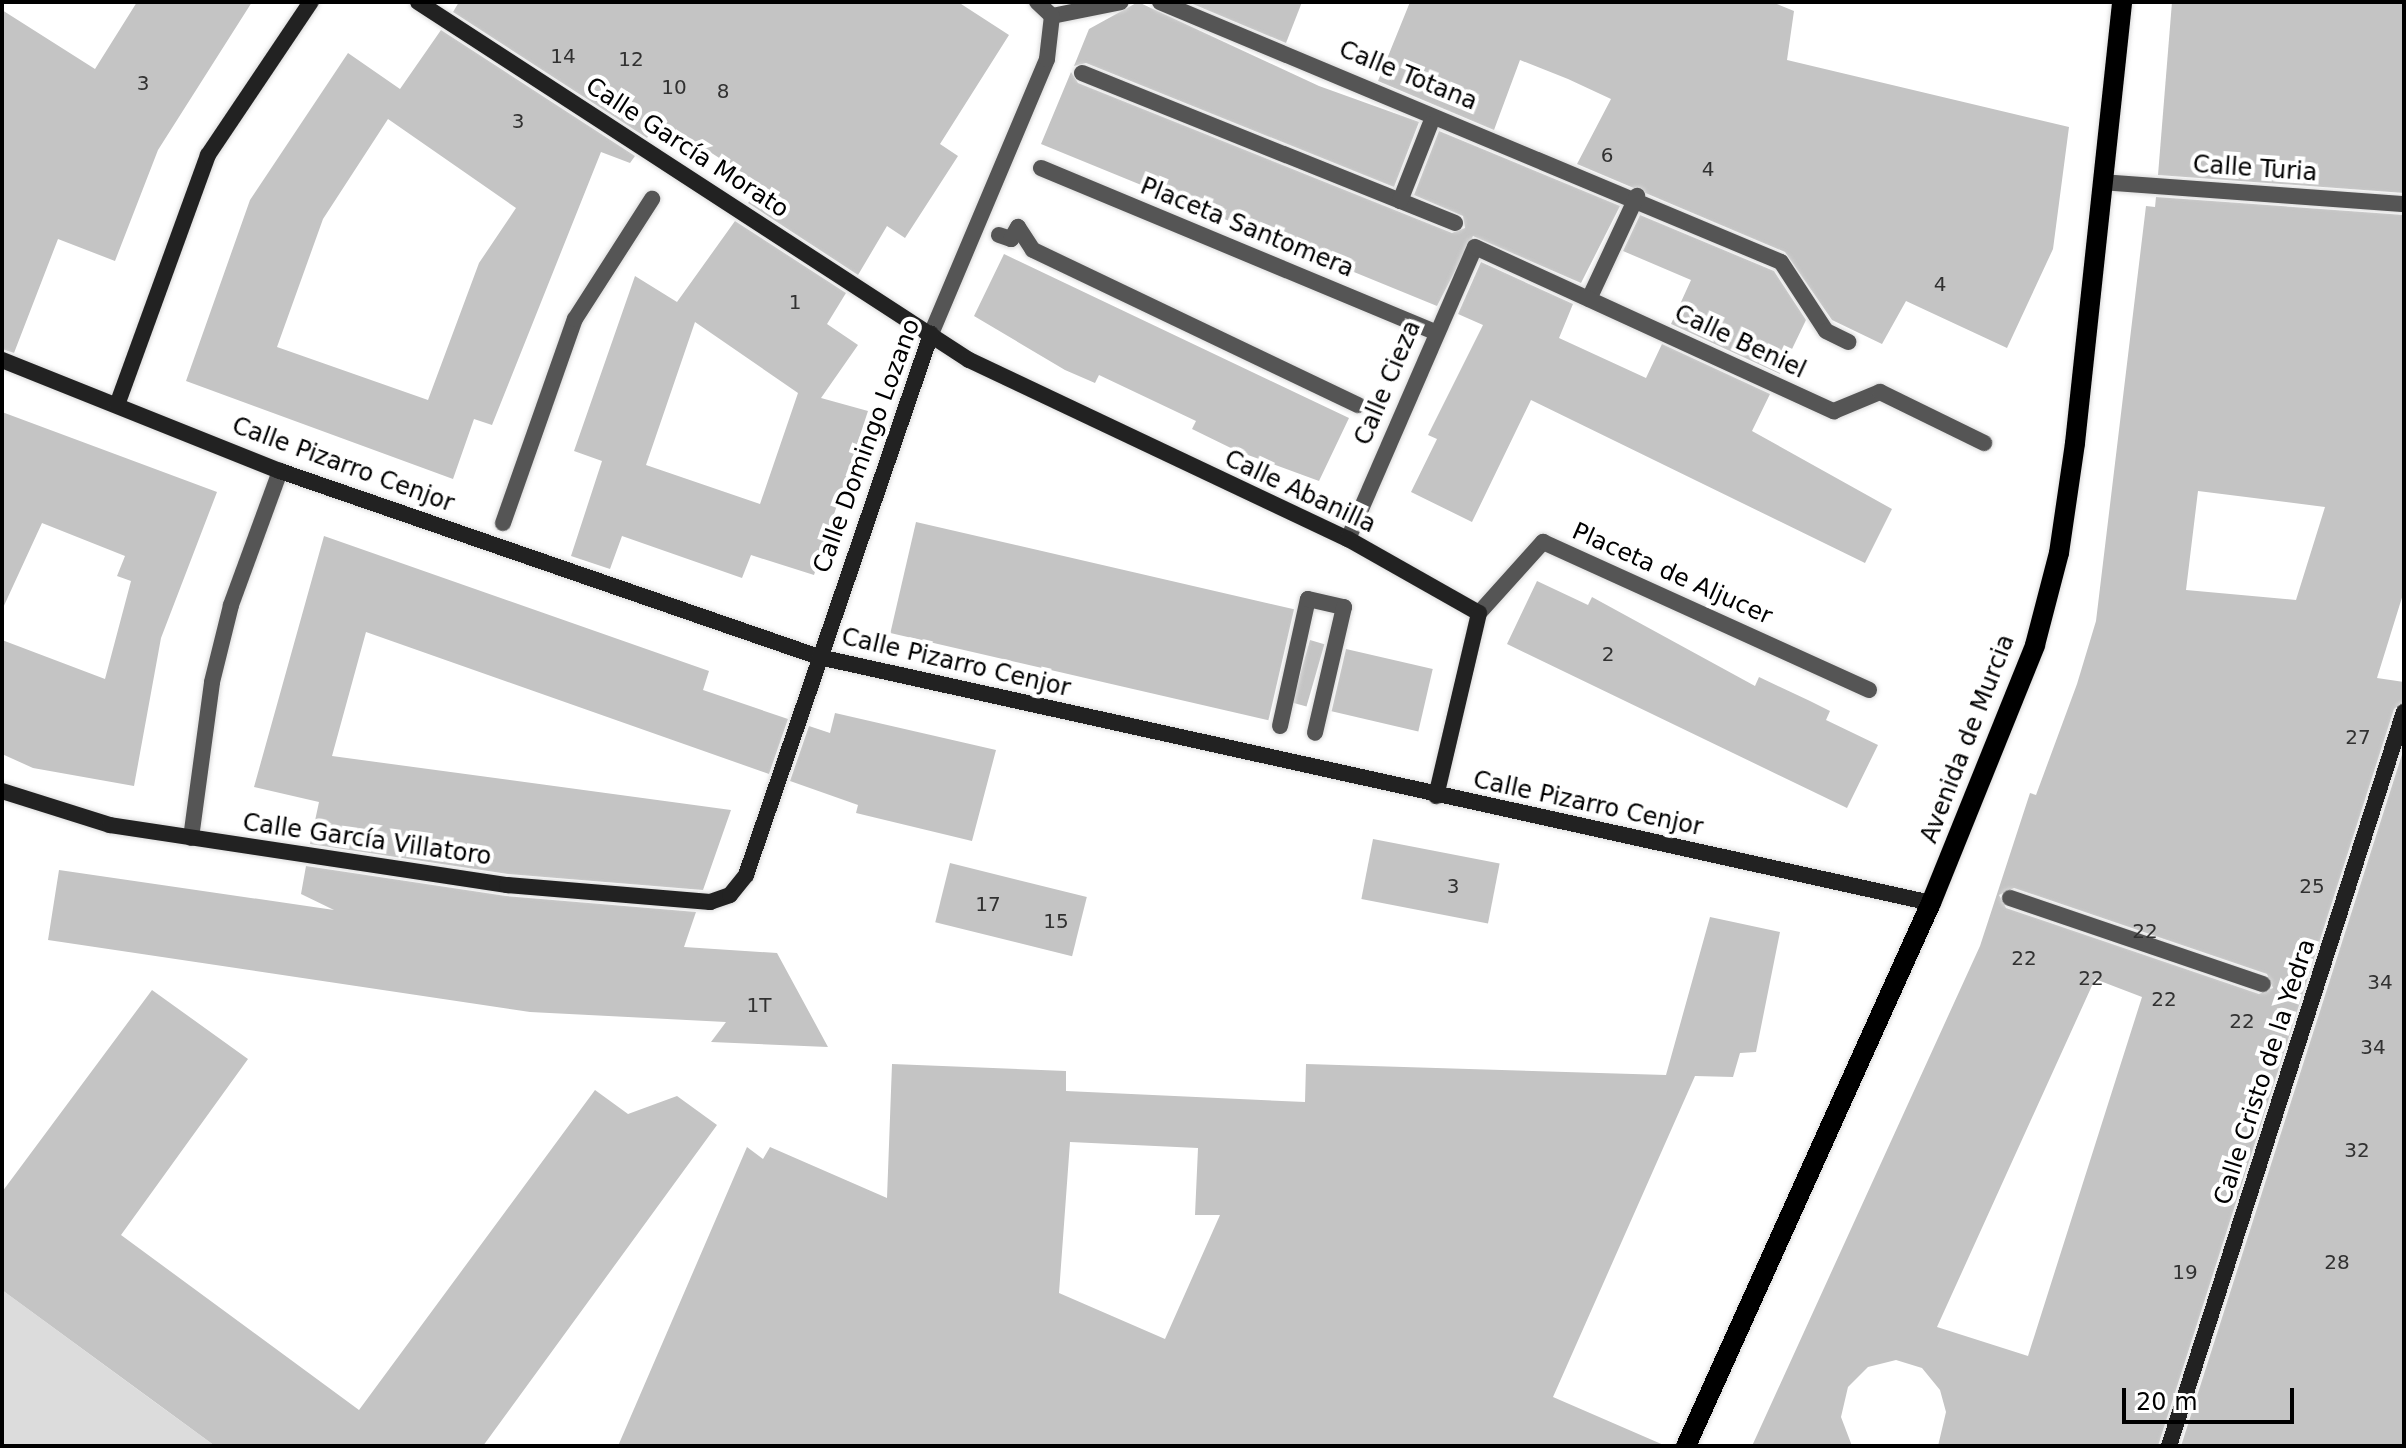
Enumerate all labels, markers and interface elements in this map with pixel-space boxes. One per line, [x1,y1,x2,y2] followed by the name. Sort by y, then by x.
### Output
[1335,35,1481,117] street label: Calle Totana
[550,44,576,68] house number: 14
[618,47,644,71] house number: 12
[137,71,149,95] house number: 3
[580,72,794,224] street label: Calle García Morato
[661,75,687,99] house number: 10
[717,79,729,103] house number: 8
[512,109,524,133] house number: 3
[1601,143,1613,167] house number: 6
[2192,150,2318,188] street label: Calle Turia
[1702,157,1714,181] house number: 4
[1136,172,1358,284] street label: Placeta Santomera
[1934,272,1946,296] house number: 4
[789,290,801,314] house number: 1
[1670,299,1810,385] street label: Calle Beniel
[808,315,926,577] street label: Calle Domingo Lozano
[1349,316,1427,450] street label: Calle Cieza
[228,411,458,519] street label: Calle Pizarro Cenjor
[1220,444,1380,540] street label: Calle Abanilla
[1567,517,1777,631] street label: Placeta de Aljucer
[839,623,1073,703] street label: Calle Pizarro Cenjor
[1915,631,2021,847] street label: Avenida de Murcia
[1602,642,1614,666] house number: 2
[2345,725,2371,749] house number: 27
[1470,766,1706,842] street label: Calle Pizarro Cenjor
[241,808,493,872] street label: Calle García Villatoro
[1447,874,1459,898] house number: 3
[2299,874,2325,898] house number: 25
[975,892,1001,916] house number: 17
[1043,909,1069,933] house number: 15
[2132,919,2158,943] house number: 22
[2208,936,2322,1208] street label: Calle Cristo de la Yedra
[2011,946,2037,970] house number: 22
[2078,966,2104,990] house number: 22
[2367,970,2393,994] house number: 34
[2151,987,2177,1011] house number: 22
[747,993,771,1017] house number: 1T
[2229,1009,2255,1033] house number: 22
[2360,1035,2386,1059] house number: 34
[2344,1138,2370,1162] house number: 32
[2324,1250,2350,1274] house number: 28
[2172,1260,2198,1284] house number: 19
[2126,1372,2298,1422] scale bar
[2136,1388,2198,1416] text: 20 m

